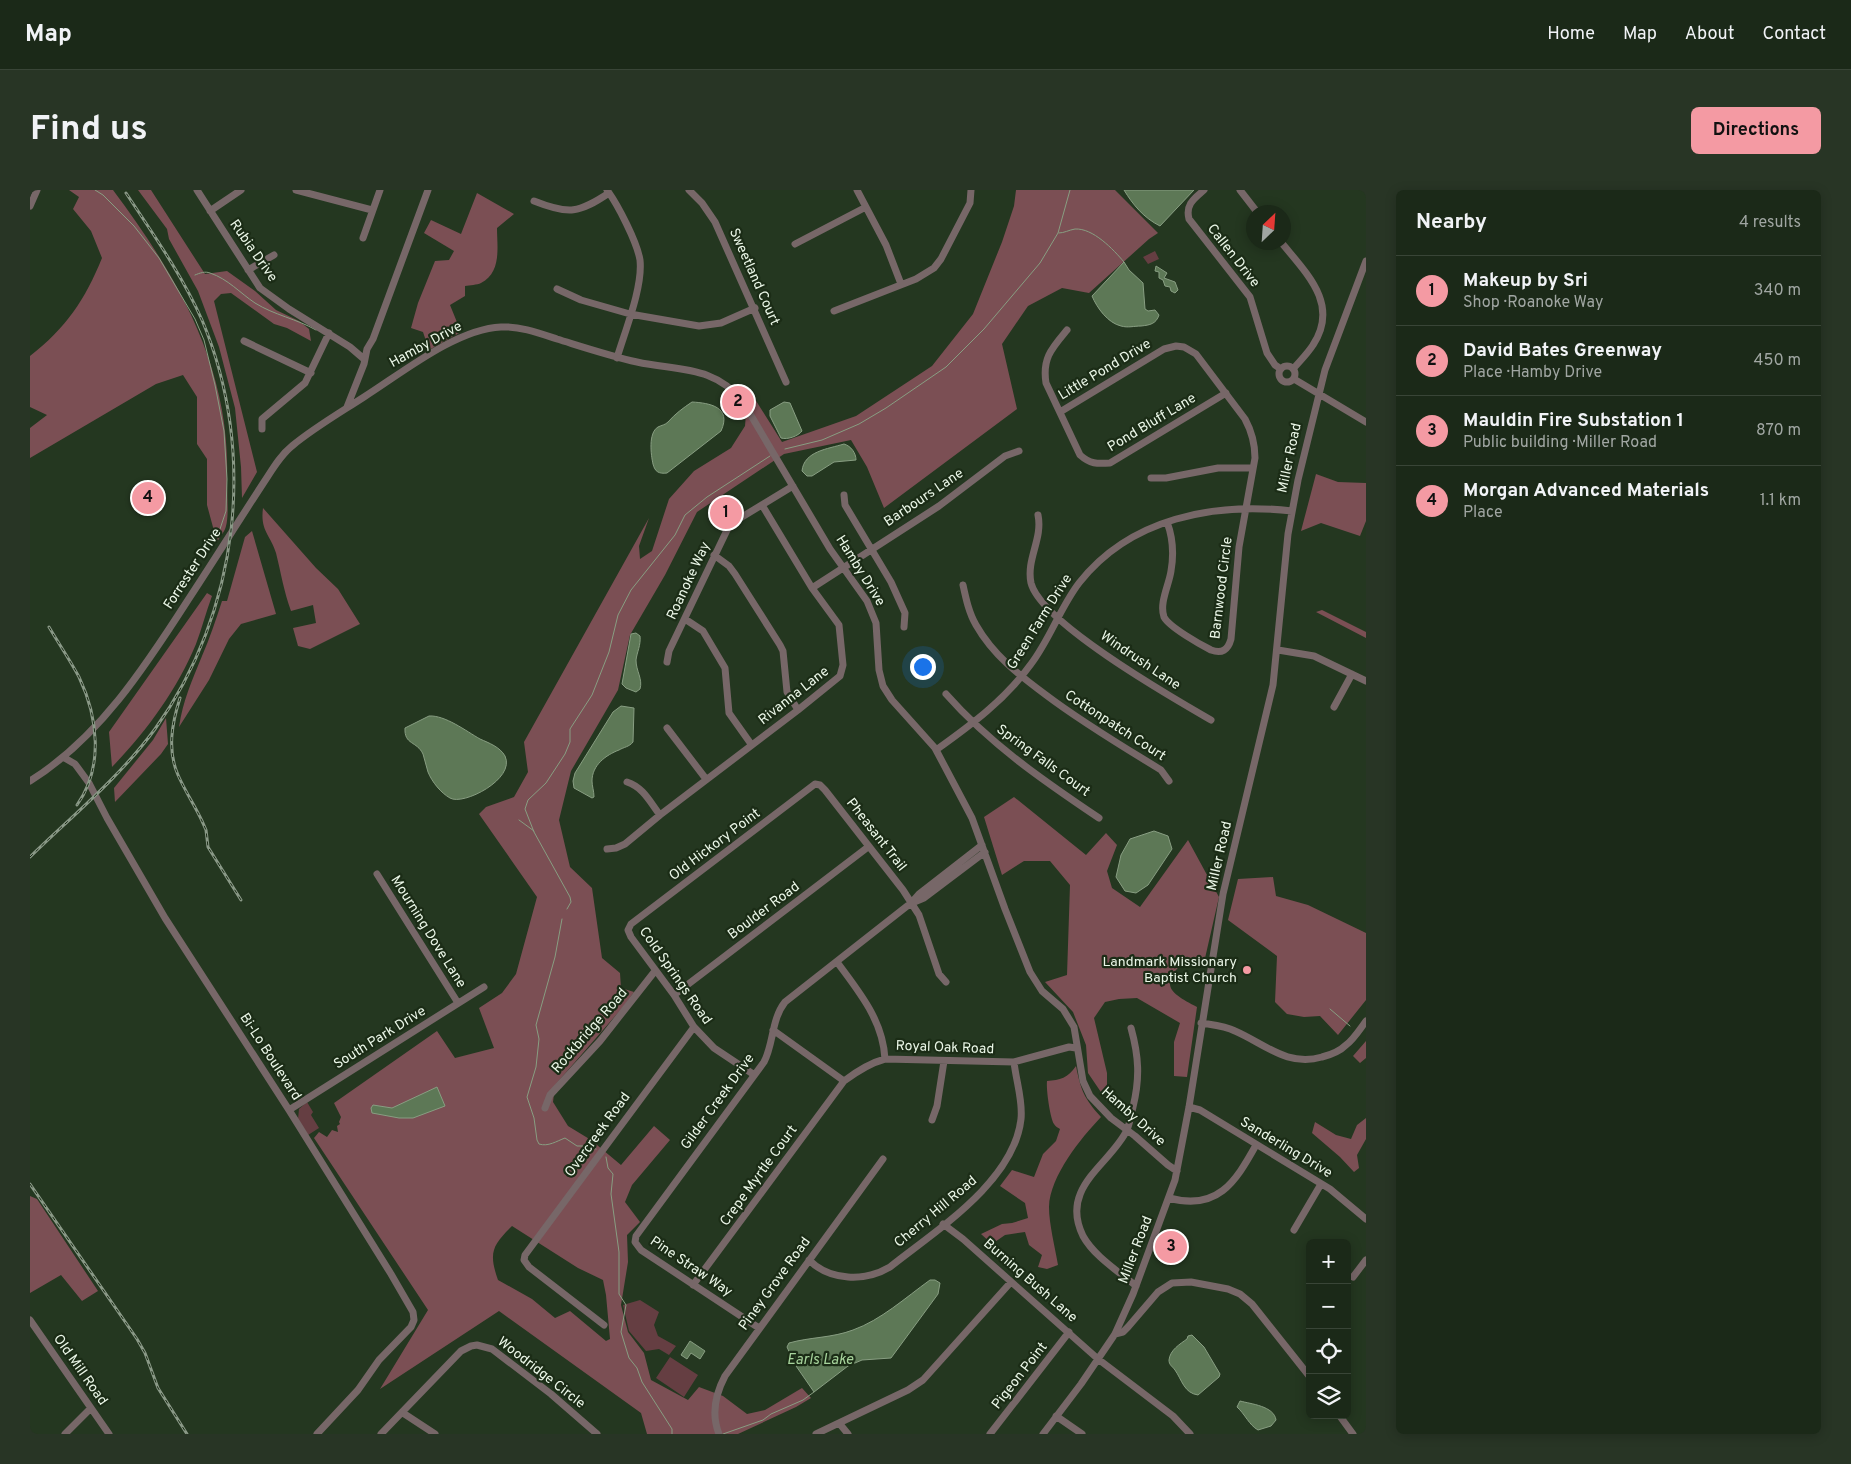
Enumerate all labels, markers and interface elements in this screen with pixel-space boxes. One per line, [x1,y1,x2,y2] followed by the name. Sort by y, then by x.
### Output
[25,20,72,50] text: Map
[1547,23,1595,46] text: Home
[1623,23,1657,46] text: Map
[1685,23,1734,46] text: About
[1762,23,1826,46] text: Contact
[1691,107,1821,154] button: Directions
[30,108,148,152] text: Find us
[1246,205,1291,250] north arrow
[1416,209,1487,236] text: Nearby
[1739,213,1801,233] text: 4 results
[225,217,281,285] street label: Rubia Drive
[1203,221,1263,291] street label: Callen Drive
[725,226,783,328] street label: Sweetland Court
[1463,269,1588,293] text: Makeup by Sri
[1429,281,1435,301] text: 1
[1754,281,1801,301] text: 340 m
[1463,293,1603,313] text: Shop · Roanoke Way
[387,318,465,372] street label: Hamby Drive
[1056,336,1154,404] street label: Little Pond Drive
[1463,339,1662,363] text: David Bates Greenway
[1427,351,1437,371] text: 2
[1754,351,1801,371] text: 450 m
[1463,363,1602,383] text: Place · Hamby Drive
[722,383,754,421] pin: 2
[1105,390,1199,456] street label: Pond Bluff Lane
[1463,409,1684,433] text: Mauldin Fire Substation 1
[1427,421,1437,441] text: 3
[1756,421,1801,441] text: 870 m
[1274,422,1306,494] street label: Miller Road
[1463,433,1657,453] text: Public building · Miller Road
[881,465,967,531] street label: Barbours Lane
[132,479,164,517] pin: 4
[1463,479,1709,503] text: Morgan Advanced Materials
[1427,491,1437,511] text: 4
[1760,491,1801,511] text: 1.1 km
[710,494,742,532] pin: 1
[1463,503,1503,523] text: Place
[160,525,226,613] street label: Forrester Drive
[831,532,889,610] street label: Hamby Drive
[1207,536,1237,640] street label: Barnwood Circle
[664,539,714,623] street label: Roanoke Way
[1004,571,1076,673] street label: Green Farm Drive
[1097,628,1183,694] street label: Windrush Lane
[910,654,936,680] your location
[755,663,833,729] street label: Rivanna Lane
[1061,687,1169,765] street label: Cottonpatch Court
[993,721,1093,801] street label: Spring Falls Court
[842,795,910,875] street label: Pheasant Trail
[666,805,764,885] street label: Old Hickory Point
[1204,820,1236,892] street label: Miller Road
[387,873,469,991] street label: Mourning Dove Lane
[725,879,803,943] street label: Boulder Road
[635,924,715,1028] street label: Cold Springs Road
[1102,954,1237,987] place label: Landmark Missionary Baptist Church
[1241,964,1253,976] marker: Landmark Missionary Baptist Church
[548,985,632,1077] street label: Rockbridge Road
[331,1003,429,1073] street label: South Park Drive
[236,1010,304,1104] street label: Bi-Lo Boulevard
[895,1038,995,1058] street label: Royal Oak Road
[677,1051,759,1153] street label: Gilder Creek Drive
[1097,1084,1169,1150] street label: Hamby Drive
[562,1089,634,1181] street label: Overcreek Road
[1237,1114,1335,1182] street label: Sanderling Drive
[717,1122,801,1230] street label: Crepe Myrtle Court
[891,1172,981,1252] street label: Cherry Hill Road
[1115,1214,1157,1286] street label: Miller Road
[1155,1228,1187,1266] pin: 3
[647,1233,735,1301] street label: Pine Straw Way
[735,1234,815,1334] street label: Piney Grove Road
[980,1236,1080,1326] street label: Burning Bush Lane
[1306,1239,1351,1419] map controls
[1306,1239,1351,1284] button: +
[1306,1284,1351,1329] button: −
[1306,1329,1351,1374] button: locate
[49,1331,111,1409] street label: Old Mill Road
[494,1333,588,1413] street label: Woodridge Circle
[989,1339,1051,1413] street label: Pigeon Point
[787,1351,854,1370] water label: Earls Lake
[1306,1374,1351,1419] button: layers

